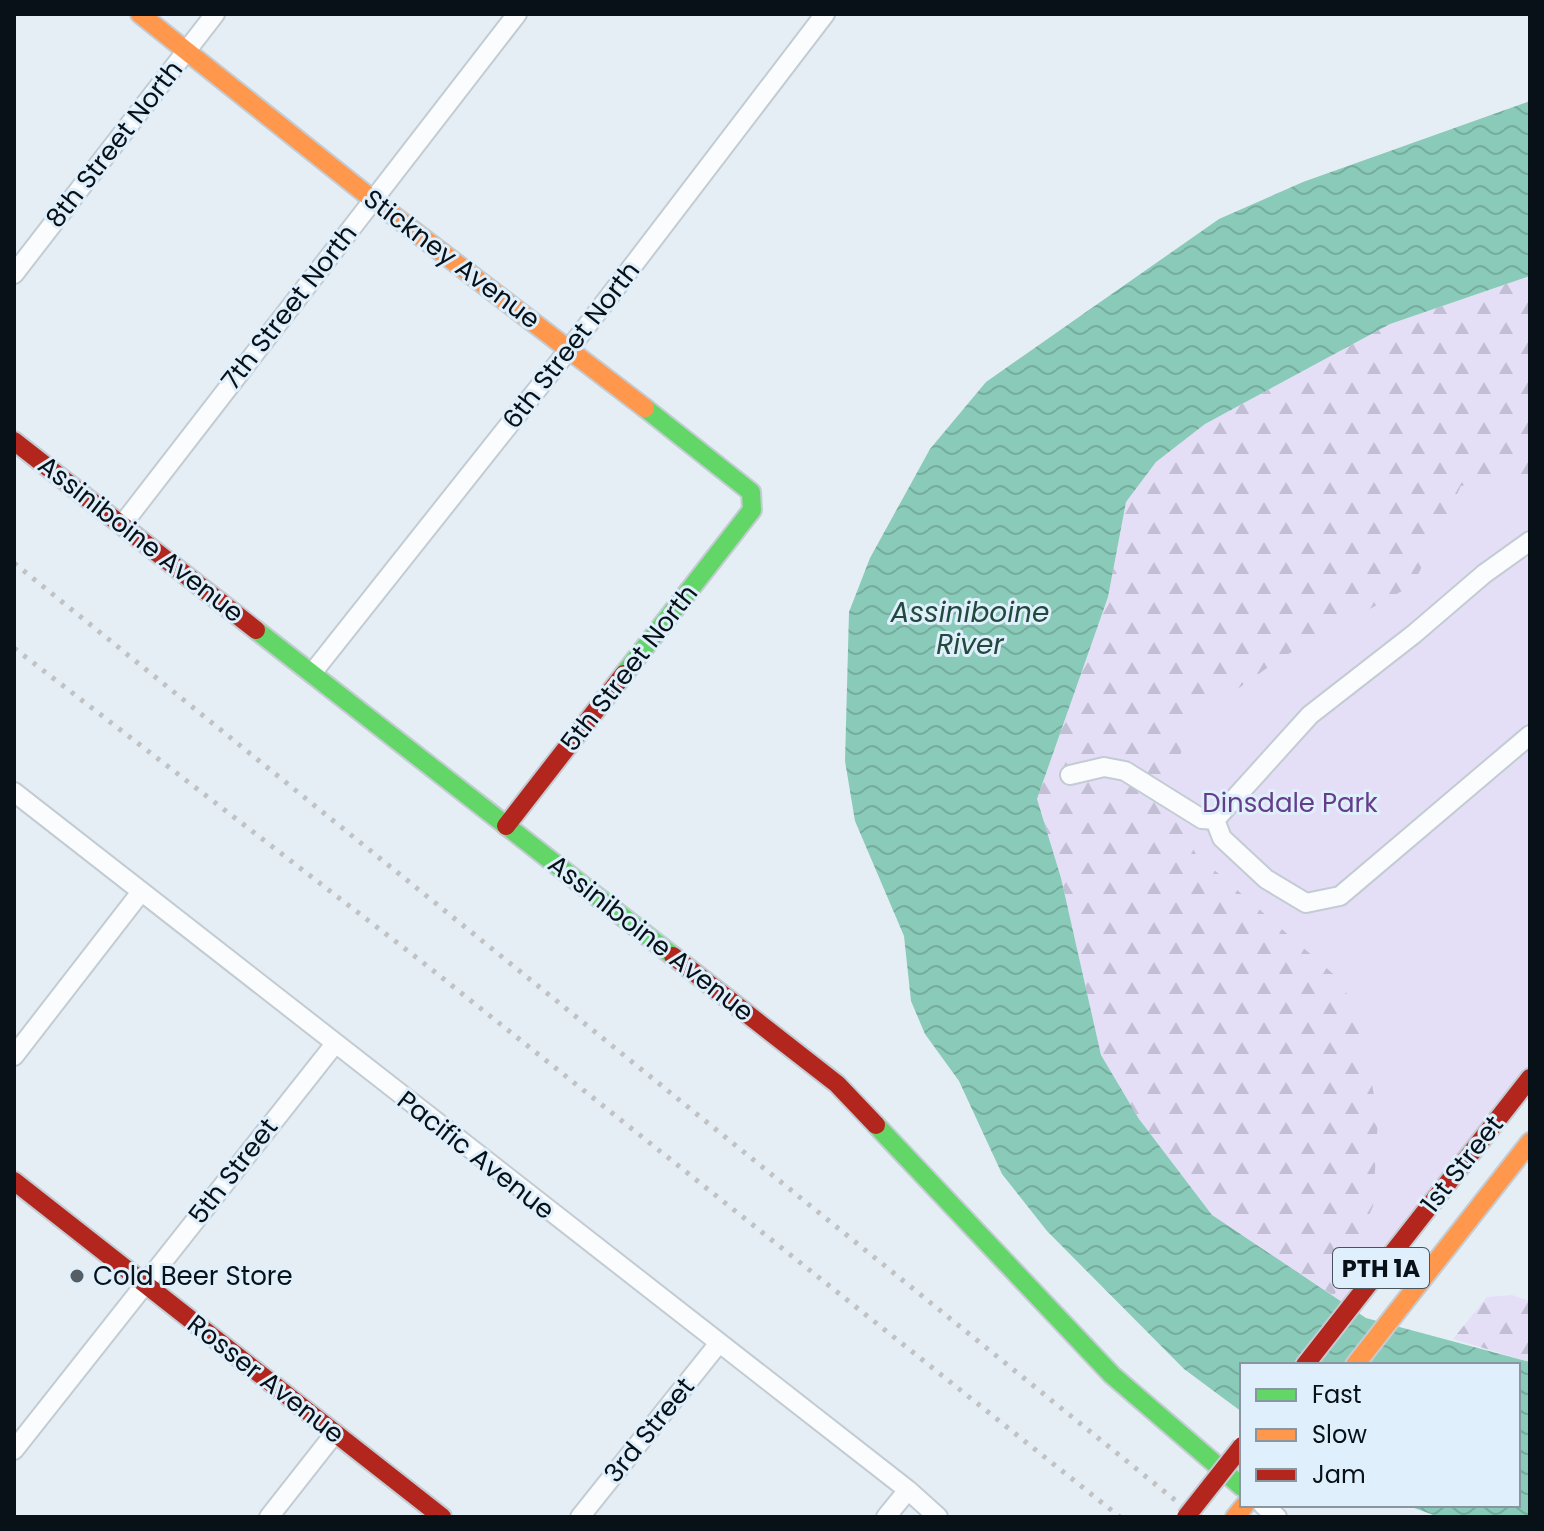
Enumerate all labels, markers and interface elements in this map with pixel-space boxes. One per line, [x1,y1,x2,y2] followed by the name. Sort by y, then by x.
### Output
[37,53,191,235] street label: 8th Street North
[356,181,548,337] street label: Stickney Avenue
[213,217,365,397] street label: 7th Street North
[494,254,648,436] street label: 6th Street North
[31,447,251,631] street label: Assiniboine Avenue
[552,577,706,759] street label: 5th Street North
[890,593,1049,664] water label: Assiniboine River
[1202,785,1378,821] park label: Dinsdale Park
[541,846,761,1030] street label: Assiniboine Avenue
[390,1082,562,1228] street label: Pacific Avenue
[1413,1108,1511,1220] street label: 1st Street
[180,1110,286,1232] street label: 5th Street
[1333,1248,1429,1288] road number: PTH 1A
[93,1258,293,1294] place label: Cold Beer Store
[68,1267,86,1285] marker: Cold Beer Store
[180,1306,352,1452] street label: Rosser Avenue
[1240,1363,1520,1507] legend
[595,1370,703,1490] street label: 3rd Street
[1312,1378,1362,1411] text: Fast
[1312,1418,1367,1451] text: Slow
[1312,1458,1366,1491] text: Jam

